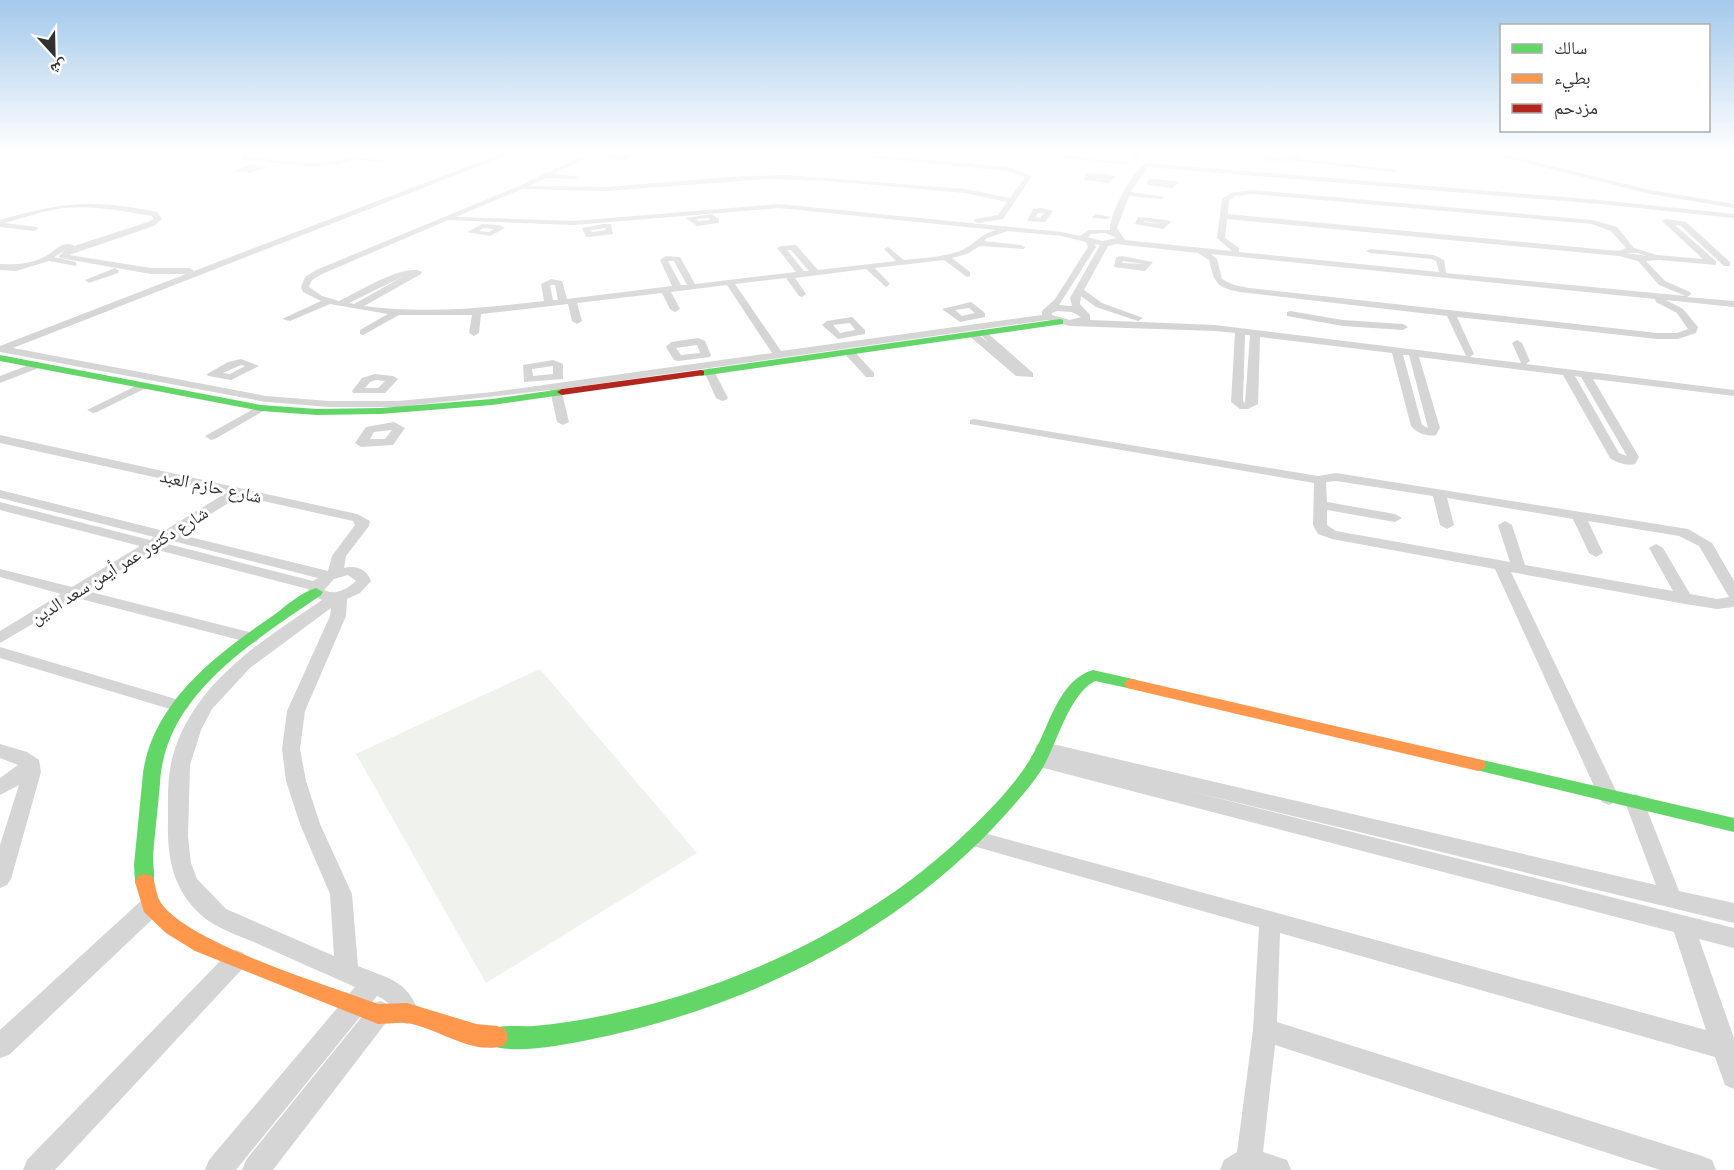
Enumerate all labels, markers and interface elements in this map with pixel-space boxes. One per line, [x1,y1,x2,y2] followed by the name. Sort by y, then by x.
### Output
[24,24,84,84] north arrow
[1500,24,1710,132] legend
[1554,36,1587,59] text: سالك
[48,55,71,80] text: ش
[1554,66,1591,93] text: بطيء
[1554,96,1598,120] text: مزدحم
[158,464,264,509] street label: شارع حازم العبد
[26,501,212,629] street label: شارع دكتور عمر أيمن سعد الدين

